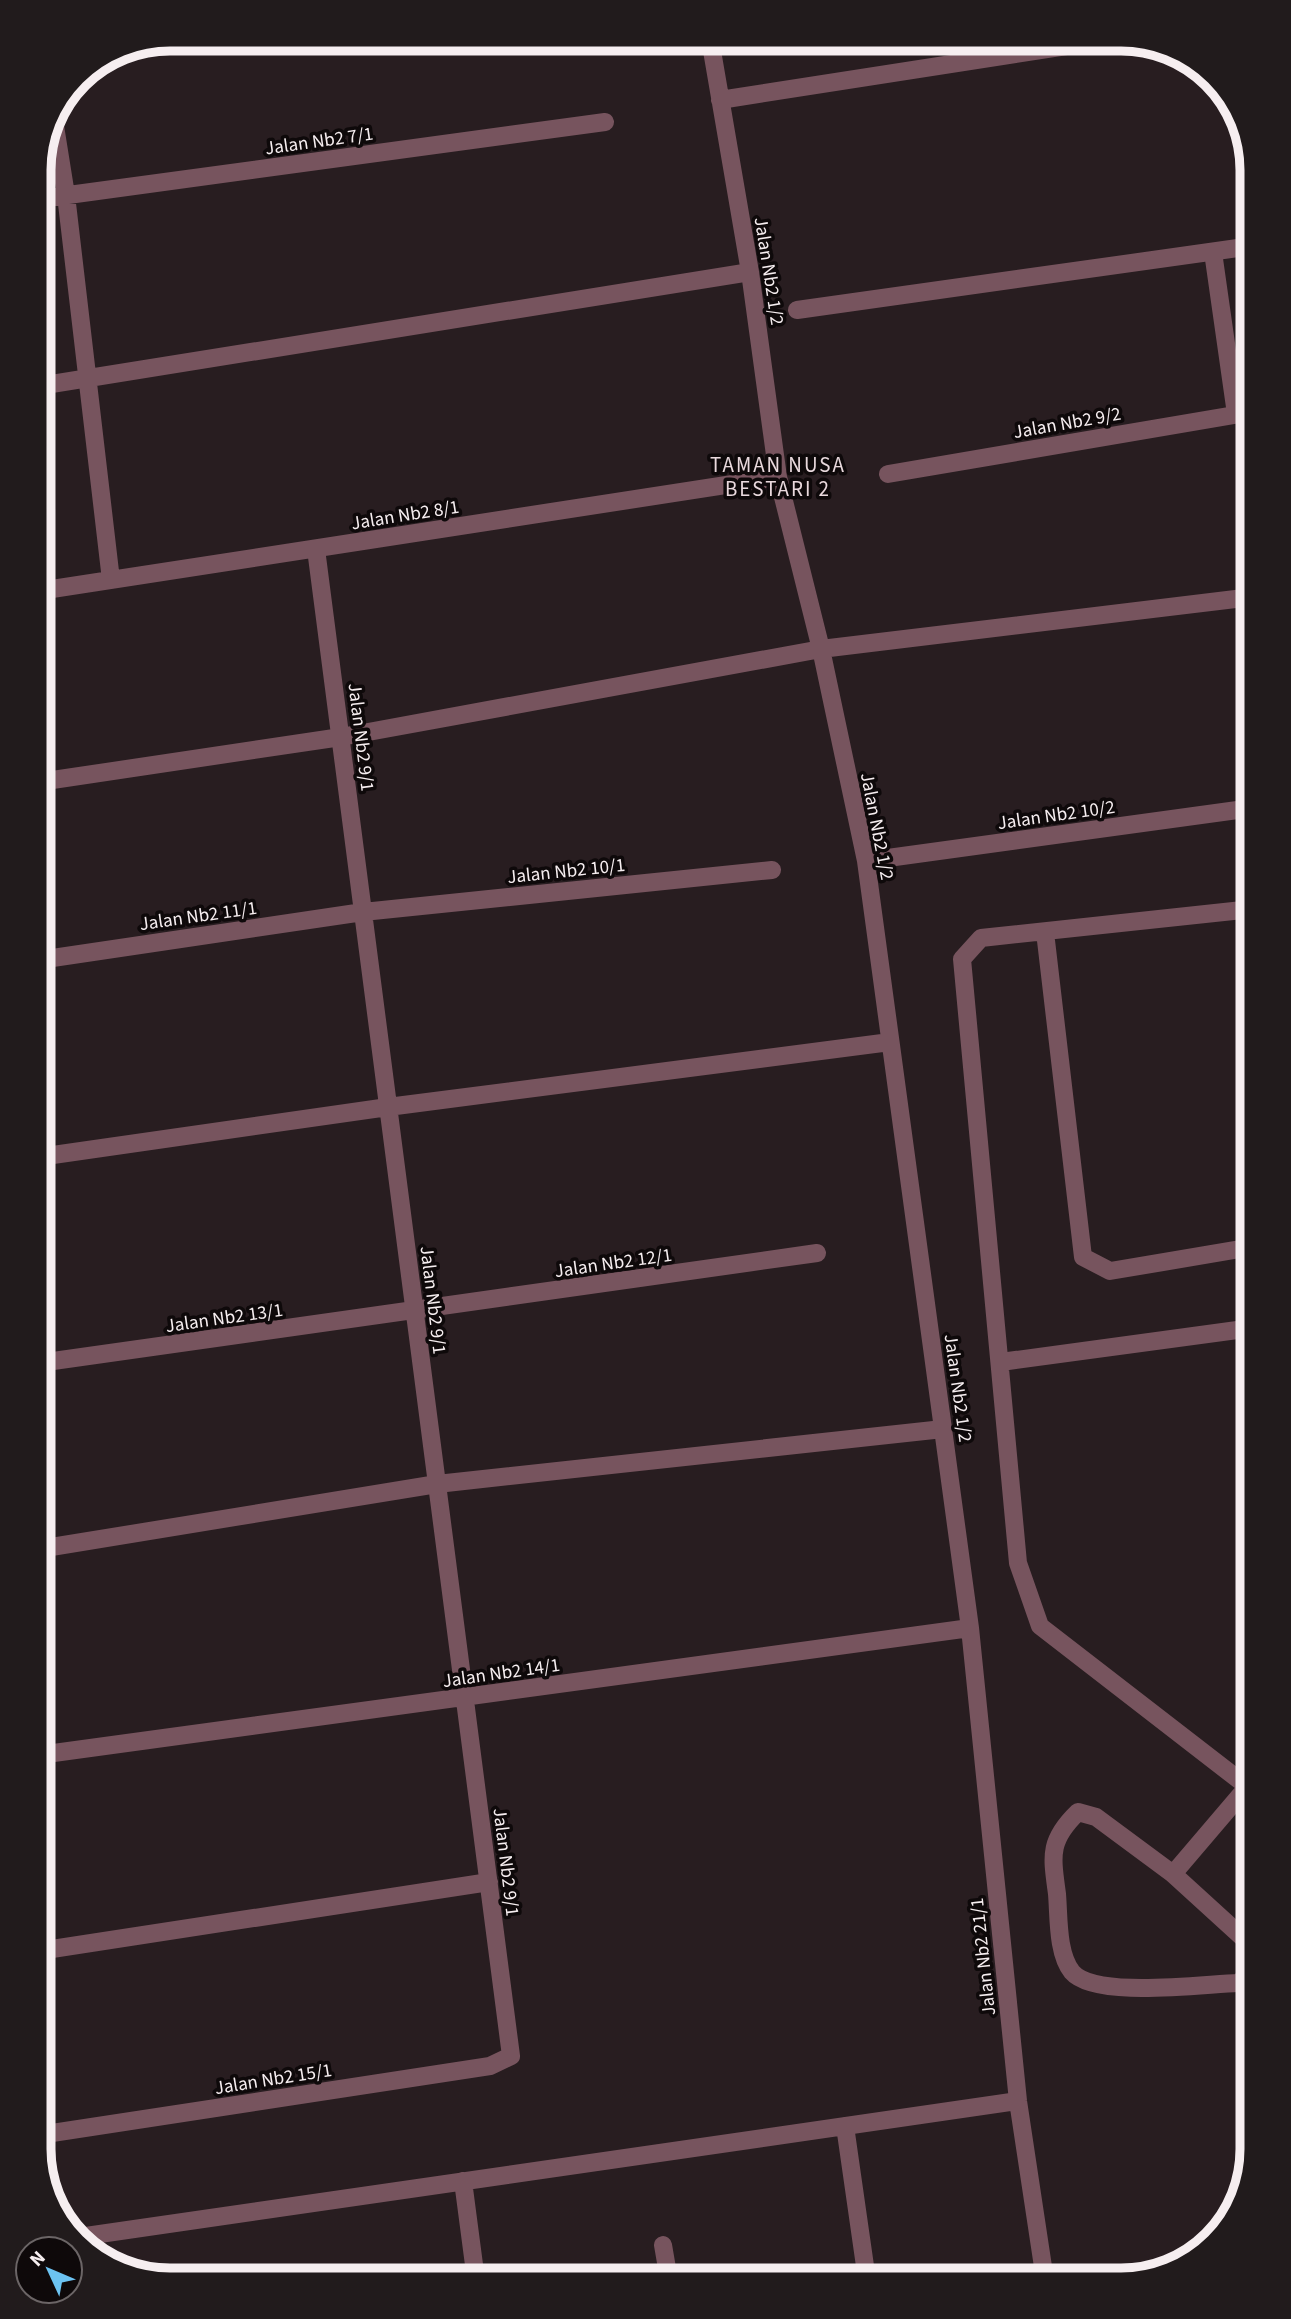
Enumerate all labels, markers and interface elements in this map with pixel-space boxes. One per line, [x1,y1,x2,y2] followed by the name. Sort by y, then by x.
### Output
[263,121,375,162] street label: Jalan Nb2 7/1
[747,215,790,327] street label: Jalan Nb2 1/2
[1011,401,1123,446] street label: Jalan Nb2 9/2
[710,450,846,504] district label: TAMAN NUSA BESTARI 2
[349,494,461,537] street label: Jalan Nb2 8/1
[340,682,381,793] street label: Jalan Nb2 9/1
[853,770,900,882] street label: Jalan Nb2 1/2
[996,794,1117,837] street label: Jalan Nb2 10/2
[506,852,626,891] street label: Jalan Nb2 10/1
[138,895,259,938] street label: Jalan Nb2 11/1
[553,1242,674,1285] street label: Jalan Nb2 12/1
[412,1245,453,1356] street label: Jalan Nb2 9/1
[164,1297,285,1340] street label: Jalan Nb2 13/1
[937,1332,978,1444] street label: Jalan Nb2 1/2
[441,1652,562,1695] street label: Jalan Nb2 14/1
[485,1807,526,1918] street label: Jalan Nb2 9/1
[964,1897,1003,2017] street label: Jalan Nb2 21/1
[213,2057,334,2102] street label: Jalan Nb2 15/1
[14,2235,84,2305] north arrow
[24,2245,52,2273] text: N

